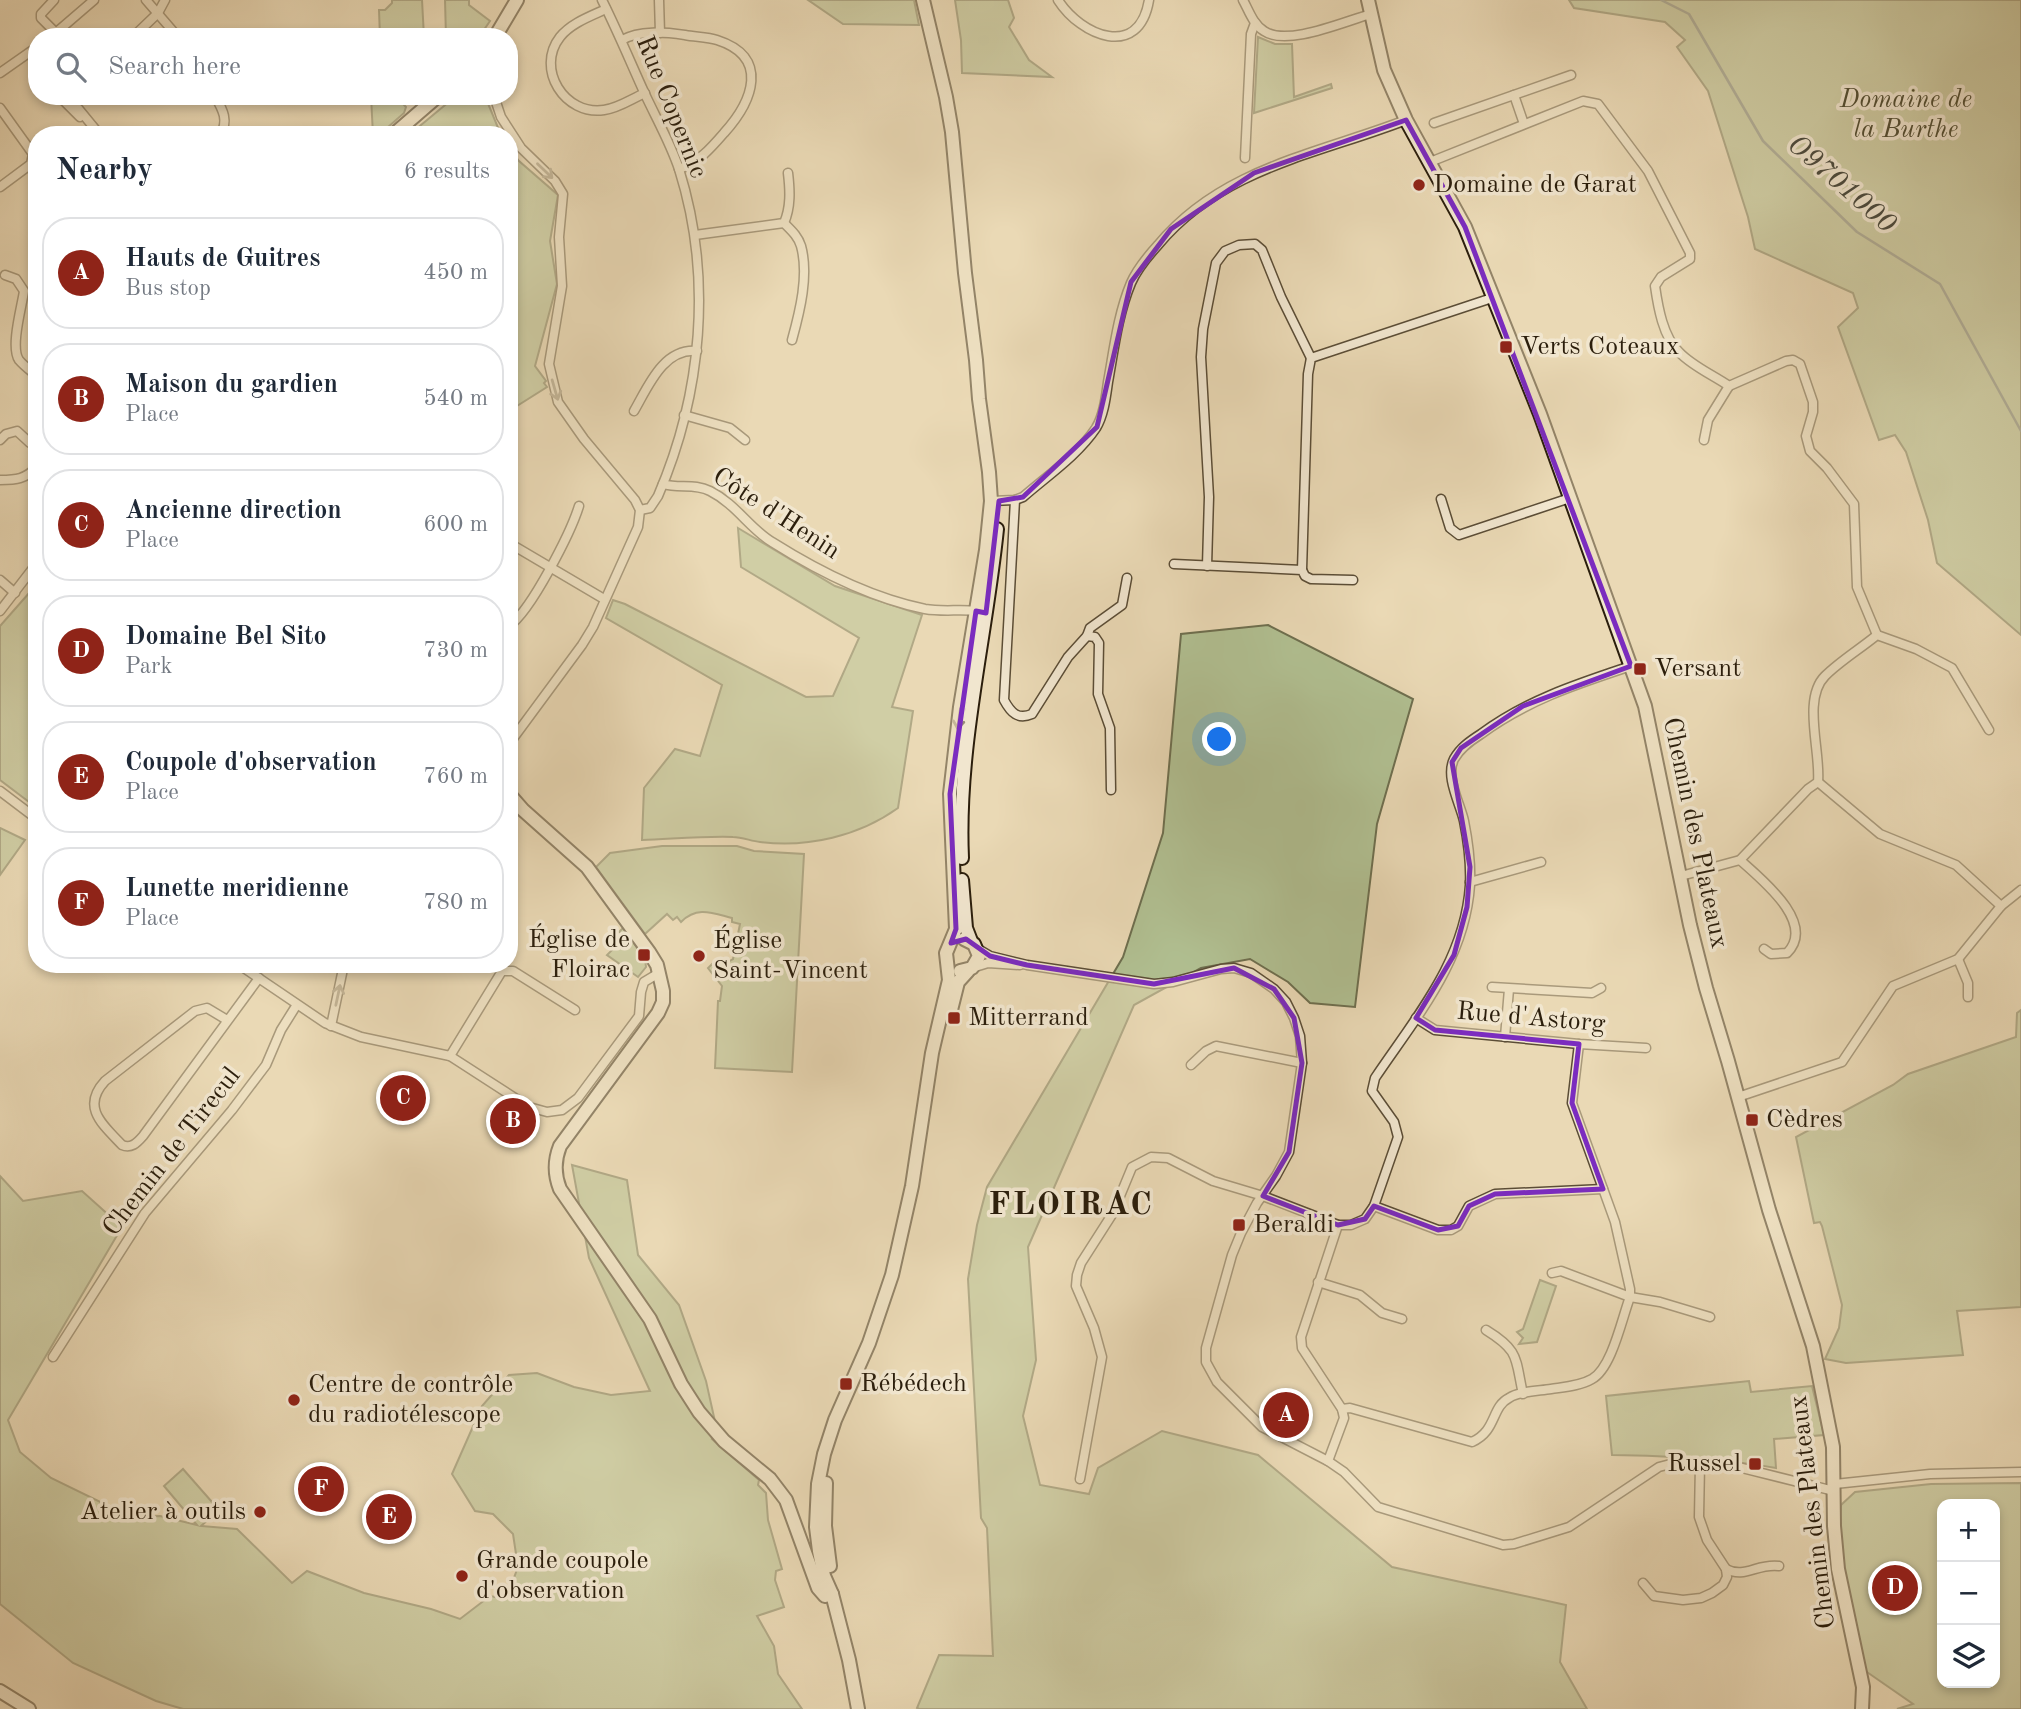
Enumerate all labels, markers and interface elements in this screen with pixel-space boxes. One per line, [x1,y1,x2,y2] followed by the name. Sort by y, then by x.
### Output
[28,28,518,105] search box
[631,32,711,182] street label: Rue Copernic
[52,48,90,86] icon: search
[108,54,241,80] text: Search here
[1839,87,1972,143] park label: Domaine de la Burthe
[1781,131,1901,239] water label: O9701000
[56,156,153,186] text: Nearby
[404,160,490,183] text: 6 results
[536,163,553,180] one-way arrow
[1433,172,1637,198] place label: Domaine de Garat
[1411,177,1427,193] marker: Domaine de Garat
[125,246,320,272] text: Hauts de Guitres
[72,261,90,284] text: A
[423,261,488,284] text: 450 m
[125,277,211,300] text: Bus stop
[1520,334,1679,360] place label: Verts Coteaux
[1498,339,1514,355] marker: Verts Coteaux
[125,372,338,398] text: Maison du gardien
[549,378,562,400] one-way arrow
[73,387,89,410] text: B
[423,387,488,410] text: 540 m
[125,403,179,426] text: Place
[708,463,844,565] street label: Côte d'Henin
[125,498,342,524] text: Ancienne direction
[73,513,89,536] text: C
[423,513,488,536] text: 600 m
[125,529,179,552] text: Place
[125,624,327,650] text: Domaine Bel Sito
[72,639,90,662] text: D
[423,639,488,662] text: 730 m
[125,655,172,678] text: Park
[1654,656,1741,682] place label: Versant
[1632,661,1648,677] marker: Versant
[952,707,965,729] one-way arrow
[1658,715,1732,951] street label: Chemin des Plateaux
[1202,722,1236,756] your location
[125,750,377,776] text: Coupole d'observation
[73,765,89,788] text: E
[423,765,488,788] text: 760 m
[125,781,179,804] text: Place
[125,876,349,902] text: Lunette meridienne
[73,891,89,914] text: F
[423,891,488,914] text: 780 m
[125,907,179,930] text: Place
[528,923,630,983] place label: Église de Floirac
[713,924,868,984] place label: Église Saint-Vincent
[636,947,652,963] marker: Église de Floirac
[691,948,707,964] marker: Église Saint-Vincent
[331,984,345,1007] one-way arrow
[1455,999,1607,1037] street label: Rue d'Astorg
[968,1005,1089,1031] place label: Mitterrand
[946,1010,962,1026] marker: Mitterrand
[98,1063,246,1241] street label: Chemin de Tirecul
[380,1072,426,1124] pin: C
[490,1095,536,1147] pin: B
[1766,1107,1843,1133] place label: Cèdres
[1744,1112,1760,1128] marker: Cèdres
[988,1189,1154,1222] district label: FLOIRAC
[1253,1212,1334,1238] place label: Beraldi
[1231,1217,1247,1233] marker: Beraldi
[860,1371,967,1397] place label: Rébédech
[308,1372,513,1428] place label: Centre de contrôle du radiotélescope
[838,1376,854,1392] marker: Rébédech
[1263,1389,1309,1441] pin: A
[286,1392,302,1408] marker: Centre de contrôle du radiotélescope
[1786,1394,1840,1630] street label: Chemin des Plateaux
[1667,1451,1741,1477] place label: Russel
[1747,1456,1763,1472] marker: Russel
[298,1463,344,1515] pin: F
[366,1491,412,1543] pin: E
[80,1499,246,1525] place label: Atelier à outils
[1937,1499,2000,1688] map controls
[1937,1499,2000,1562] button: +
[252,1504,268,1520] marker: Atelier à outils
[476,1548,649,1604] place label: Grande coupole d'observation
[1872,1562,1918,1614] pin: D
[1937,1562,2000,1625] button: −
[454,1568,470,1584] marker: Grande coupole d'observation
[1937,1625,2000,1688] button: layers

